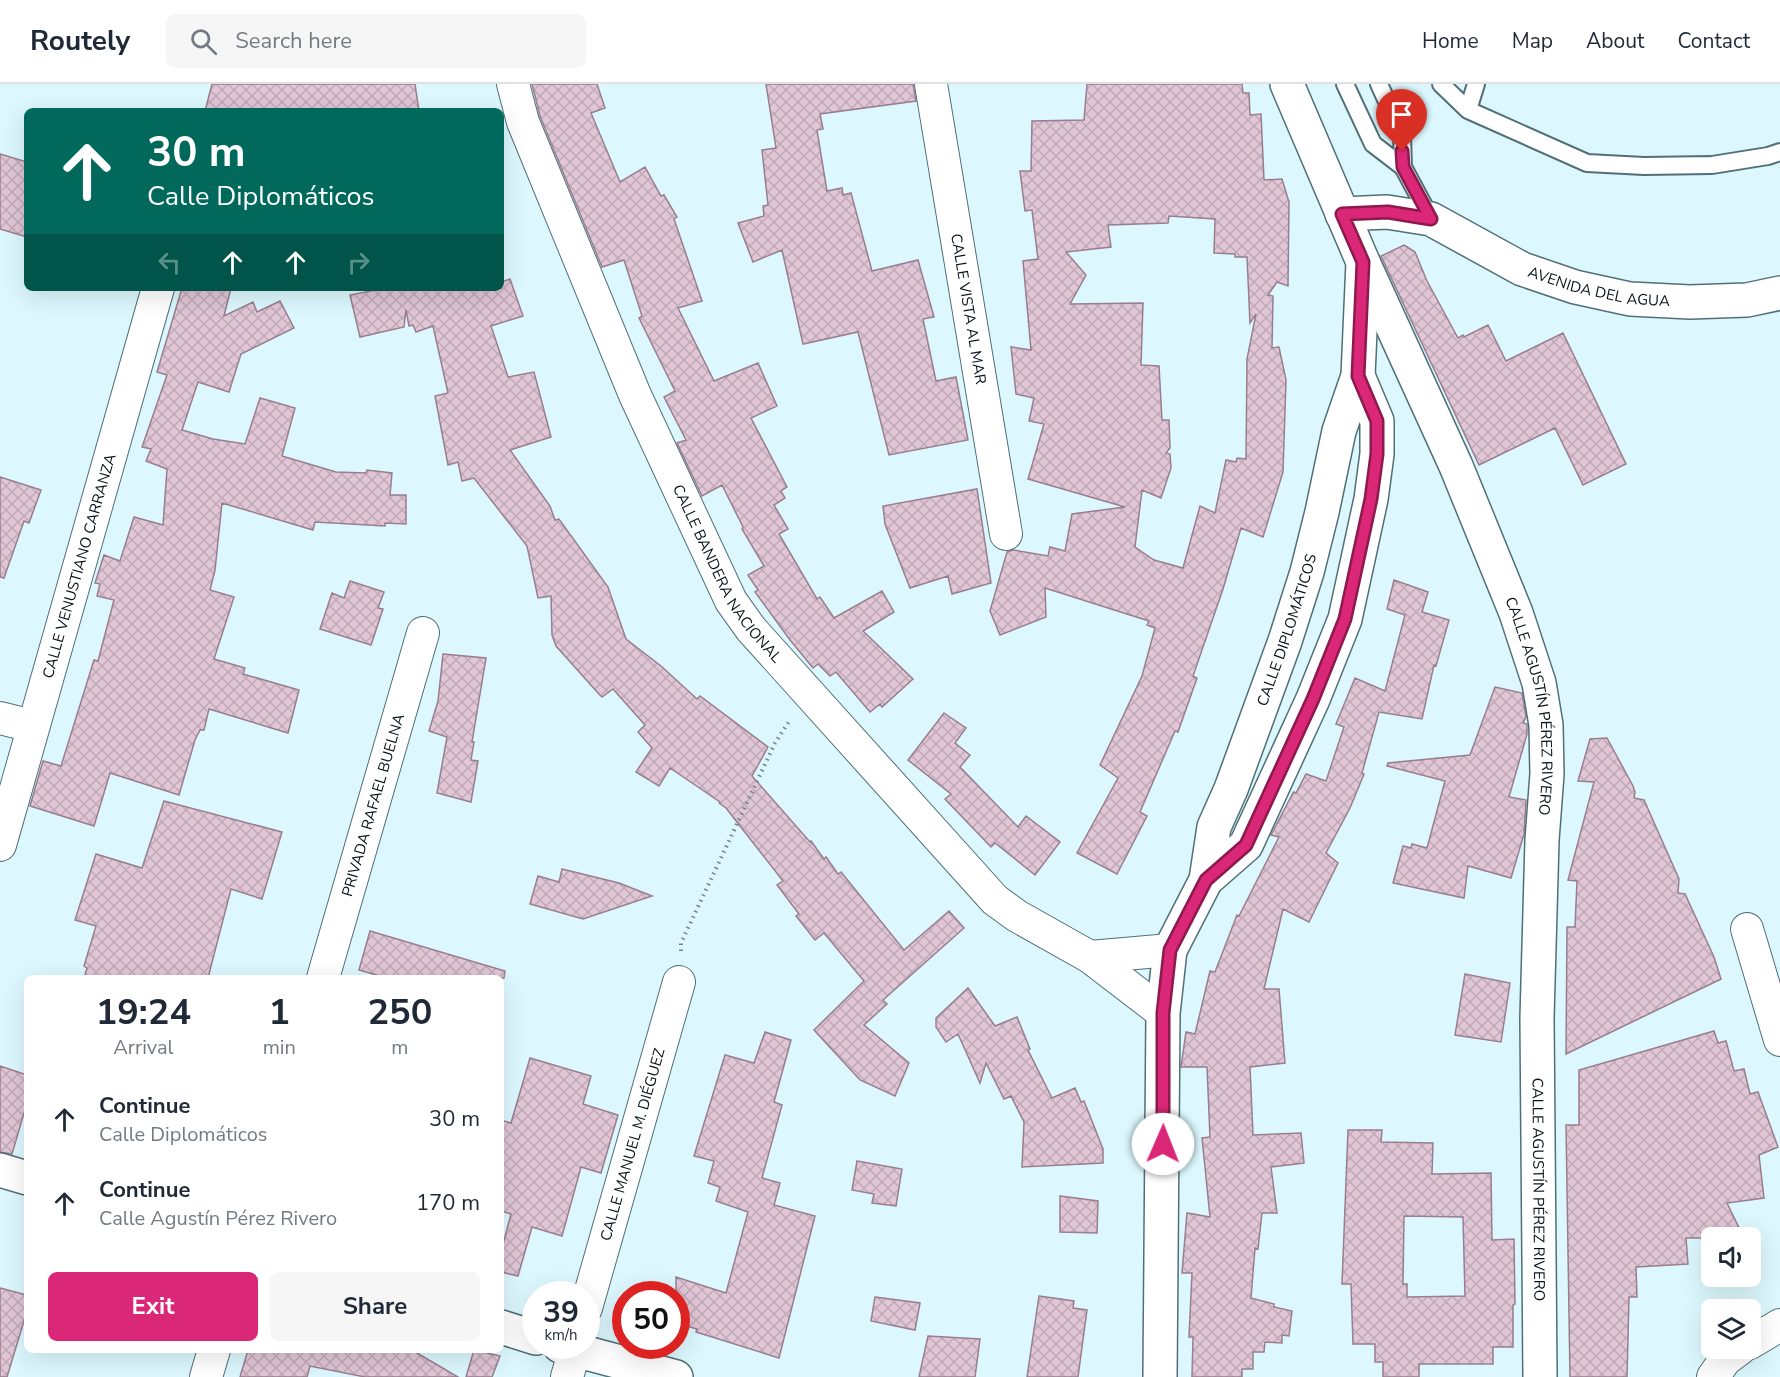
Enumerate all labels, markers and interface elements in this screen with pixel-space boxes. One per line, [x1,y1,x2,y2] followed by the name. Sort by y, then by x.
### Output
[166,14,586,68] search box
[30,22,130,60] text: Routely
[187,25,220,58] icon: search
[235,26,352,56] text: Search here
[1422,27,1479,55] text: Home
[1512,27,1553,55] text: Map
[1586,27,1644,55] text: About
[1677,27,1750,55] text: Contact
[1376,89,1427,151] pin
[1385,98,1418,131] icon: arrive
[147,124,246,181] text: 30 m
[48,132,126,210] icon: ahead
[147,178,374,215] text: Calle Diplomáticos
[946,232,991,386] street label: CALLE VISTA AL MAR
[153,246,186,279] icon: left
[216,246,249,279] icon: ahead
[279,246,312,279] icon: ahead
[342,246,375,279] icon: right
[1525,262,1670,311] street label: AVENIDA DEL AGUA
[38,451,121,681] street label: CALLE VENUSTIANO CARRANZA
[668,481,786,667] street label: CALLE BANDERA NACIONAL
[1252,552,1321,709] street label: CALLE DIPLOMÁTICOS
[1500,594,1557,816] street label: CALLE AGUSTÍN PÉREZ RIVERO
[337,711,409,899] street label: PRIVADA RAFAEL BUELNA
[96,988,191,1037] text: 19:24
[268,988,290,1037] text: 1
[367,988,432,1037] text: 250
[113,1034,173,1061] text: Arrival
[263,1034,296,1061] text: min
[391,1034,408,1061] text: m
[596,1046,670,1243] street label: CALLE MANUEL M. DIÉGUEZ
[1528,1078,1549,1301] street label: CALLE AGUSTÍN PÉREZ RIVERO
[99,1091,190,1121] text: Continue
[48,1103,81,1136] icon: ahead
[429,1104,480,1134] text: 30 m
[1131,1112,1195,1176] position arrow
[99,1121,268,1148] text: Calle Diplomáticos
[99,1175,190,1205] text: Continue
[48,1187,81,1220] icon: ahead
[416,1188,480,1218] text: 170 m
[99,1205,337,1232] text: Calle Agustín Pérez Rivero
[1701,1227,1761,1359] map controls
[1701,1227,1761,1287] button: sound
[48,1272,258,1341] button: Exit
[270,1272,480,1341] button: Share
[612,1281,690,1359] speed limit sign: 50
[543,1292,579,1333] text: 39
[1701,1299,1761,1359] button: layers
[544,1325,578,1345] text: km/h

